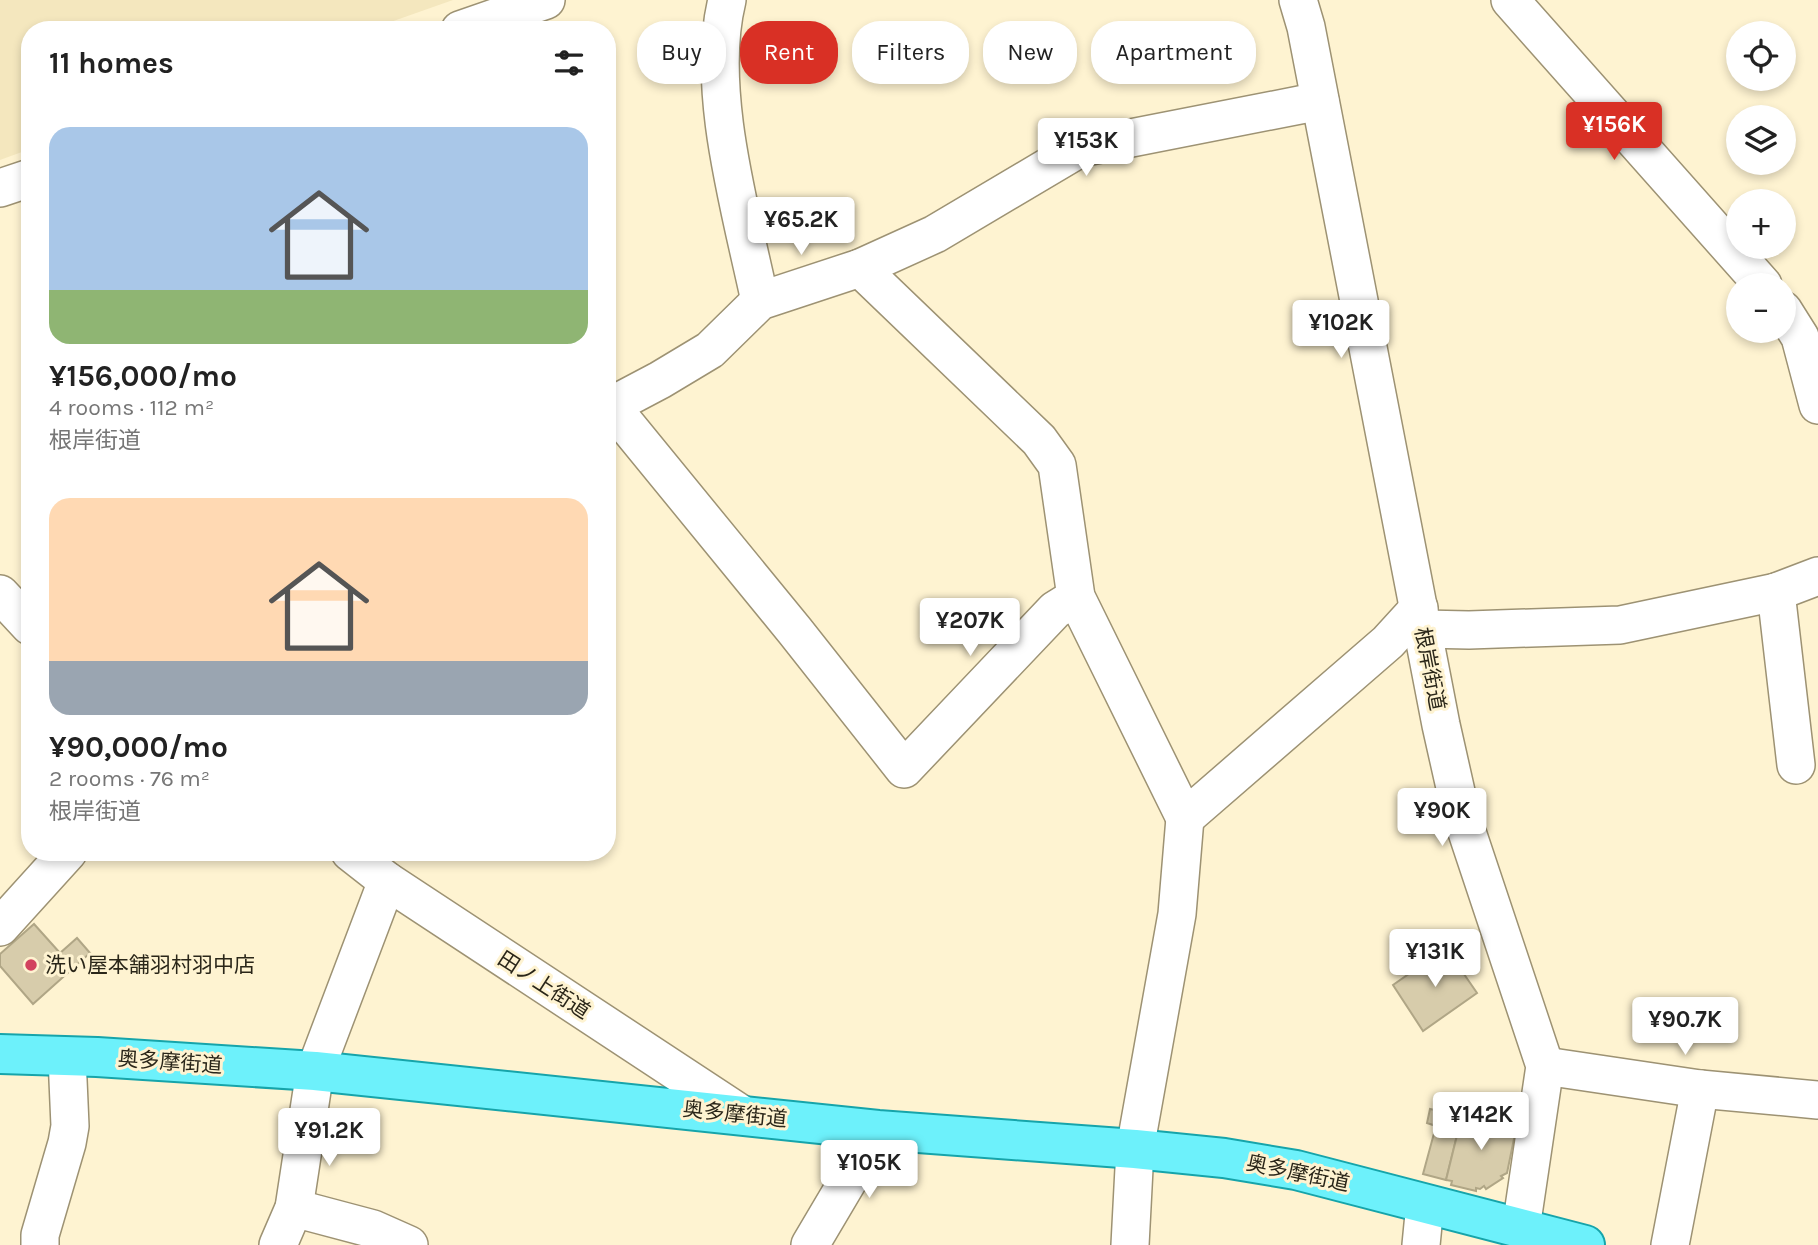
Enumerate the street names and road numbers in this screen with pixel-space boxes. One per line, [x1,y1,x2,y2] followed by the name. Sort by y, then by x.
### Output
[1410,625,1450,713] street label: 根岸街道
[493,946,595,1024] street label: 田ノ上街道
[117,1046,223,1078] street label: 奥多摩街道
[682,1097,788,1131] street label: 奥多摩街道
[1244,1150,1352,1196] street label: 奥多摩街道

